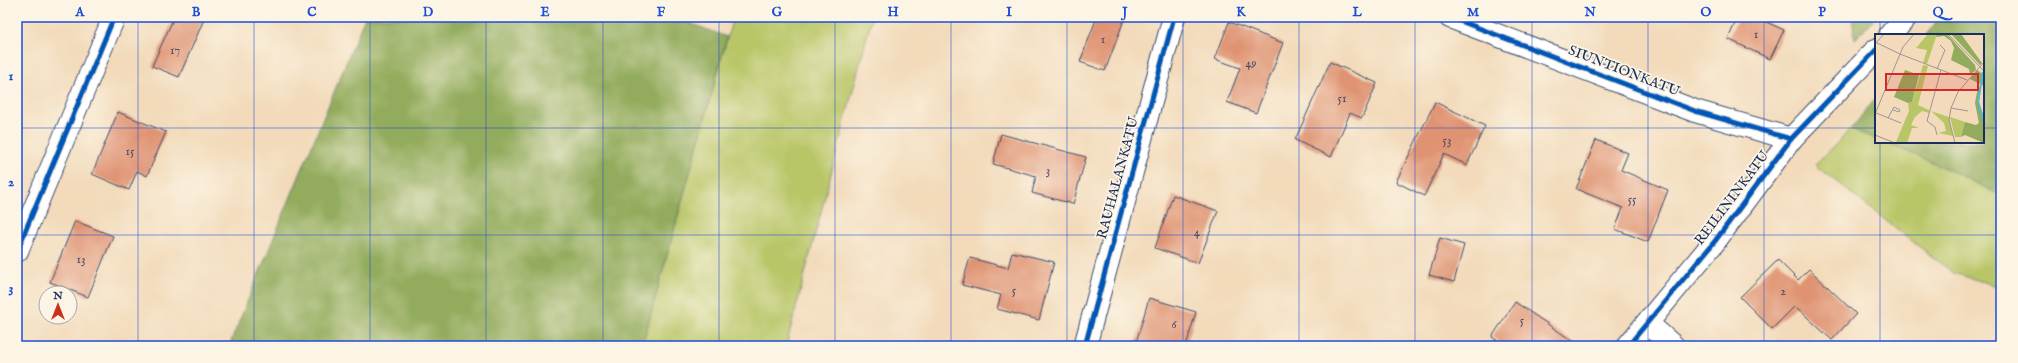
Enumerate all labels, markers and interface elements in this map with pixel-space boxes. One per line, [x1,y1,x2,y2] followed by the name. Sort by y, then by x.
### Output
[75,4,86,21] text: A
[192,4,201,21] text: B
[307,4,317,21] text: C
[423,4,434,21] text: D
[540,4,550,21] text: E
[657,4,666,21] text: F
[772,4,783,21] text: G
[887,4,899,21] text: H
[1006,4,1012,21] text: I
[1120,4,1128,21] text: J
[1236,4,1246,21] text: K
[1351,4,1362,21] text: L
[1467,4,1480,21] text: M
[1583,4,1596,21] text: N
[1701,4,1712,21] text: O
[1818,4,1826,21] text: P
[1933,4,1953,21] text: Q
[1754,27,1758,42] house number: 1
[1101,32,1105,47] house number: 1
[1875,34,1984,143] inset map
[1566,41,1682,101] street label: SIUNTIONKATU
[170,43,180,58] house number: 17
[1245,56,1257,71] house number: 49
[9,68,14,85] text: 1
[1338,91,1346,106] house number: 51
[1093,115,1143,241] street label: RAUHALANKATU
[1443,133,1451,148] house number: 53
[126,144,135,159] house number: 15
[1691,147,1774,249] street label: REILININKATU
[1046,163,1050,178] house number: 3
[8,174,14,191] text: 2
[1628,192,1637,207] house number: 55
[1194,225,1200,240] house number: 4
[77,252,85,267] house number: 13
[9,280,14,297] text: 3
[1012,283,1017,298] house number: 5
[1780,284,1786,299] house number: 2
[38,285,78,325] north arrow
[52,289,63,303] text: N
[1520,313,1525,328] house number: 5
[1171,317,1177,332] house number: 6

